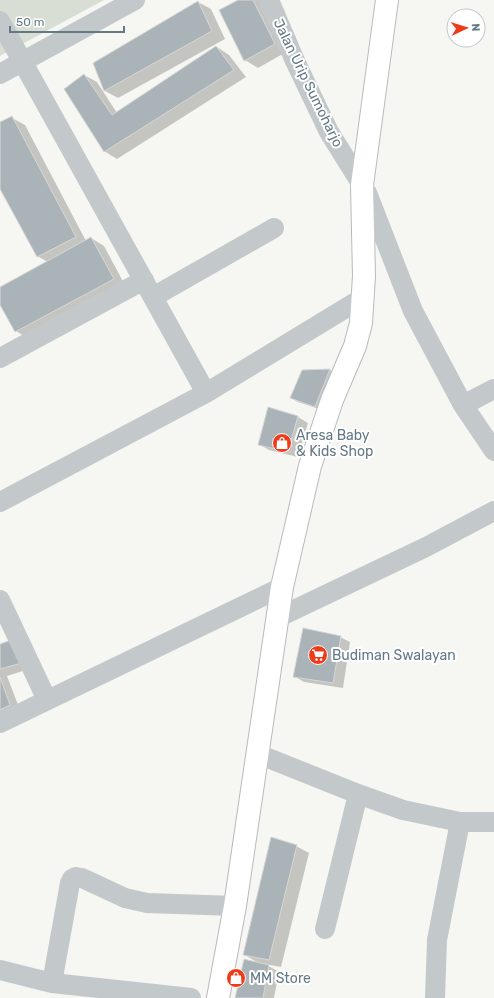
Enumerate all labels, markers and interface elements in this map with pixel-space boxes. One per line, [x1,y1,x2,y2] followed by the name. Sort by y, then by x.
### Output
[10,8,124,34] scale bar
[446,8,486,48] north arrow
[16,15,44,29] text: 50 m
[270,16,346,150] street label: Jalan Urip Sumoharjo
[469,23,482,32] text: N
[296,427,373,460] place label: Aresa Baby & Kids Shop
[271,432,293,454] shop icon: Aresa Baby & Kids Shop
[307,644,329,666] supermarket icon: Budiman Swalayan
[332,647,456,664] place label: Budiman Swalayan
[225,967,247,989] shop icon: MM Store
[250,970,311,987] place label: MM Store

